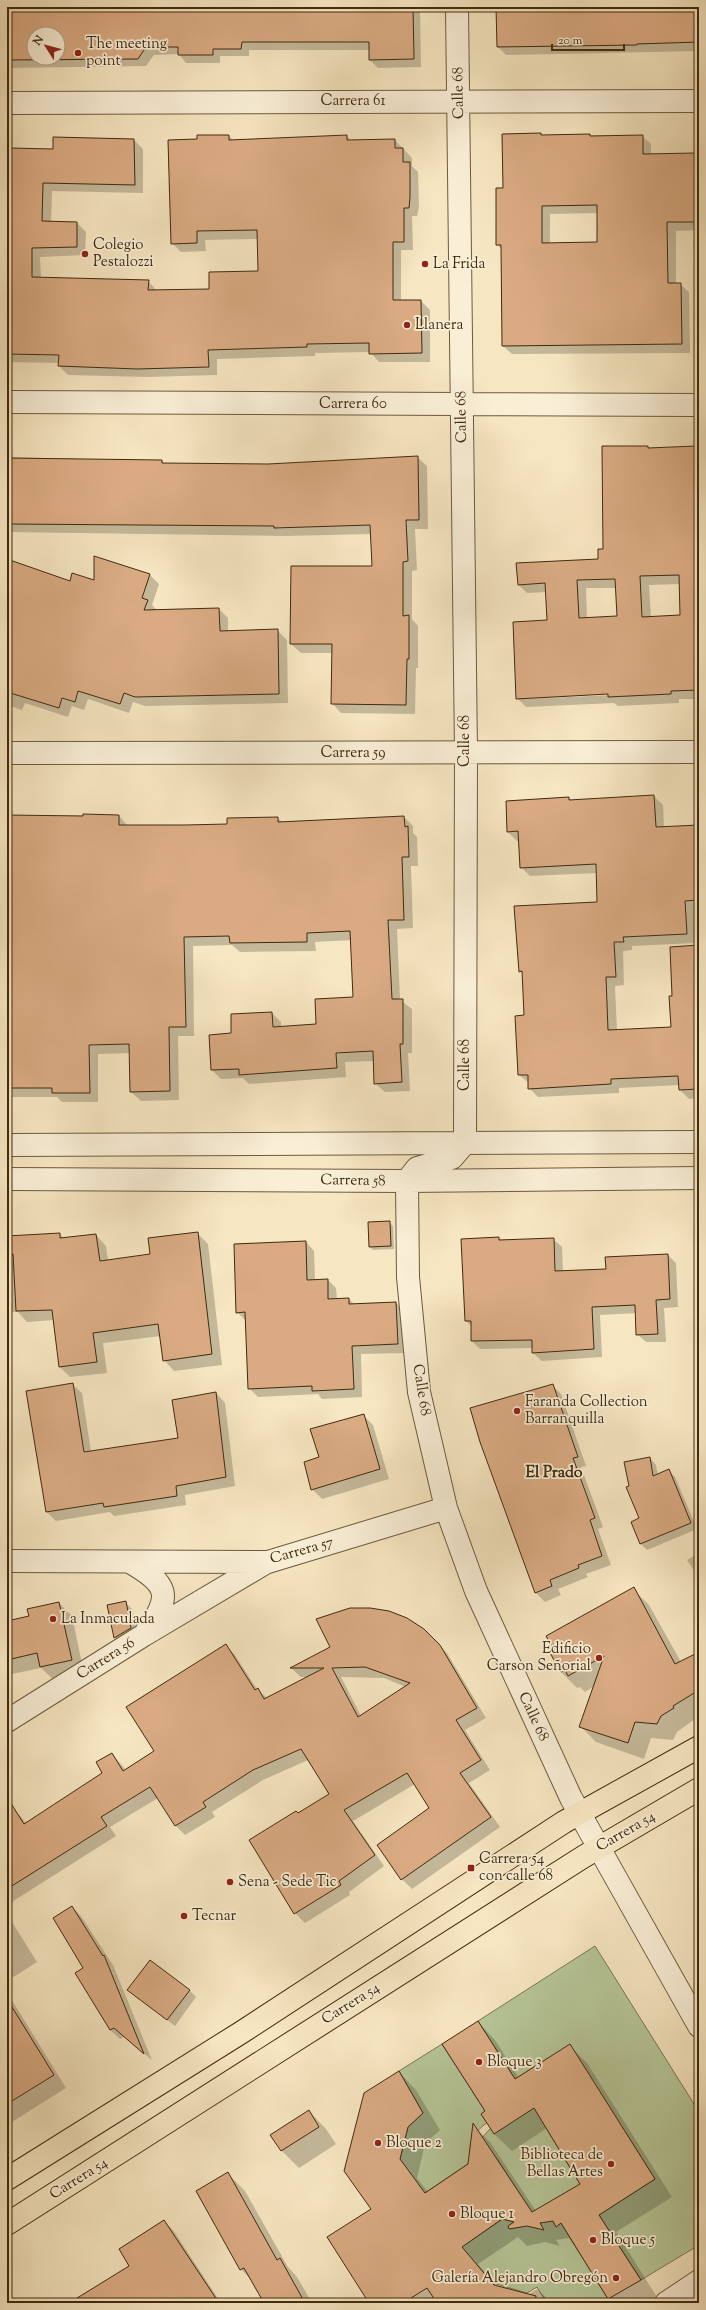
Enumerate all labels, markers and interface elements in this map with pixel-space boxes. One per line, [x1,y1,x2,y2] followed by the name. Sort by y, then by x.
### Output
[26,26,66,66] north arrow
[552,26,624,52] scale bar
[29,32,48,50] text: N
[558,32,583,50] text: 20 m
[86,34,167,72] place label: The meeting point
[73,48,83,58] marker: The meeting point
[448,67,470,119] street label: Calle 68
[321,91,385,112] street label: Carrera 61
[93,235,154,273] place label: Colegio Pestalozzi
[80,249,90,259] marker: Colegio Pestalozzi
[433,254,486,275] place label: La Frida
[420,259,430,269] marker: La Frida
[415,315,463,336] place label: Llanera
[402,320,412,330] marker: Llanera
[451,391,473,443] street label: Calle 68
[319,394,387,415] street label: Carrera 60
[455,715,476,767] street label: Calle 68
[321,743,385,764] street label: Carrera 59
[455,1039,476,1091] street label: Calle 68
[320,1170,386,1192] street label: Carrera 58
[407,1363,435,1417] street label: Calle 68
[525,1392,648,1430] place label: Faranda Collection Barranquilla
[512,1406,522,1416] marker: Faranda Collection Barranquilla
[525,1462,583,1485] district label: El Prado
[268,1532,337,1570] street label: Carrera 57
[61,1609,155,1630] place label: La Inmaculada
[48,1614,58,1624] marker: La Inmaculada
[73,1633,139,1685] street label: Carrera 56
[487,1639,591,1677] place label: Edificio Carson Señorial
[594,1653,604,1663] marker: Edificio Carson Señorial
[512,1689,554,1745] street label: Calle 68
[592,1806,660,1857] street label: Carrera 54
[479,1849,553,1887] place label: Carrera 54 con calle 68
[466,1863,476,1873] marker: Carrera 54 con calle 68
[238,1872,337,1893] place label: Sena - Sede Tic
[225,1877,235,1887] marker: Sena - Sede Tic
[192,1906,237,1927] place label: Tecnar
[179,1911,189,1921] marker: Tecnar
[318,1978,385,2030] street label: Carrera 54
[487,2052,542,2073] place label: Bloque 3
[474,2057,484,2067] marker: Bloque 3
[386,2133,442,2154] place label: Bloque 2
[373,2138,383,2148] marker: Bloque 2
[520,2145,603,2183] place label: Biblioteca de Bellas Artes
[46,2153,113,2205] street label: Carrera 54
[606,2159,616,2169] marker: Biblioteca de Bellas Artes
[460,2204,514,2225] place label: Bloque 1
[447,2209,457,2219] marker: Bloque 1
[601,2230,655,2251] place label: Bloque 5
[588,2235,598,2245] marker: Bloque 5
[432,2268,608,2289] place label: Galería Alejandro Obregón
[611,2273,621,2283] marker: Galería Alejandro Obregón

